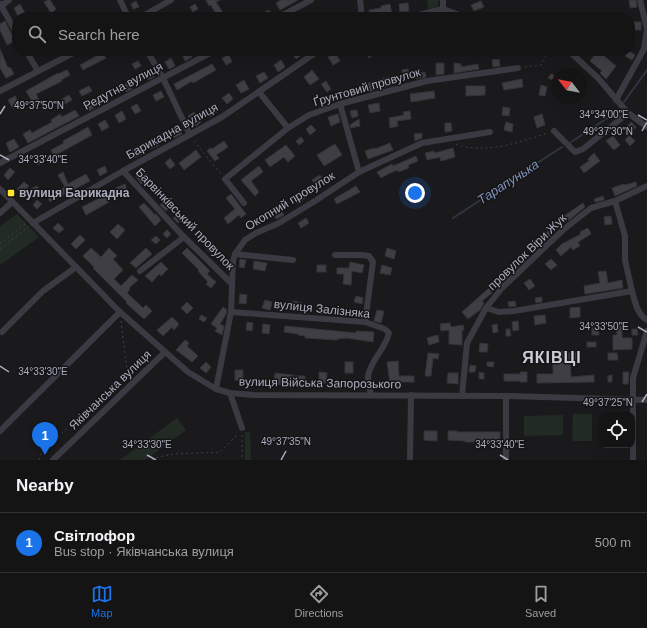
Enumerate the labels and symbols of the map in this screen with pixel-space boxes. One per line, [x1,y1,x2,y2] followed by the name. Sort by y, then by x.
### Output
[81,59,165,113] street label: Редутна вулиця
[311,64,423,109] street label: Ґрунтовий провулок
[551,68,587,104] north arrow
[14,100,64,111] text: 49°37'50"N
[124,100,220,162] street label: Барикадна вулиця
[579,109,629,120] text: 34°34'00"E
[583,126,633,137] text: 49°37'30"N
[18,154,68,165] text: 34°33'40"E
[474,157,542,207] water label: Тарапунька
[133,165,238,273] street label: Барвінківський провулок
[243,168,338,233] street label: Окопний провулок
[405,183,425,203] your location
[19,186,130,200] place label: вулиця Барикадна
[6,188,16,198] marker: вулиця Барикадна
[485,210,570,293] street label: провулок Віри Жук
[273,297,371,321] street label: вулиця Залізняка
[579,321,629,332] text: 34°33'50"E
[66,347,154,433] street label: Яківчанська вулиця
[522,349,582,366] district label: ЯКІВЦІ
[18,366,68,377] text: 34°33'30"E
[239,375,402,391] street label: вулиця Війська Запорозького
[583,397,633,408] text: 49°37'25"N
[32,422,58,455] pin: 1
[261,436,311,447] text: 49°37'35"N
[122,439,172,450] text: 34°33'30"E
[475,439,525,450] text: 34°33'40"E

